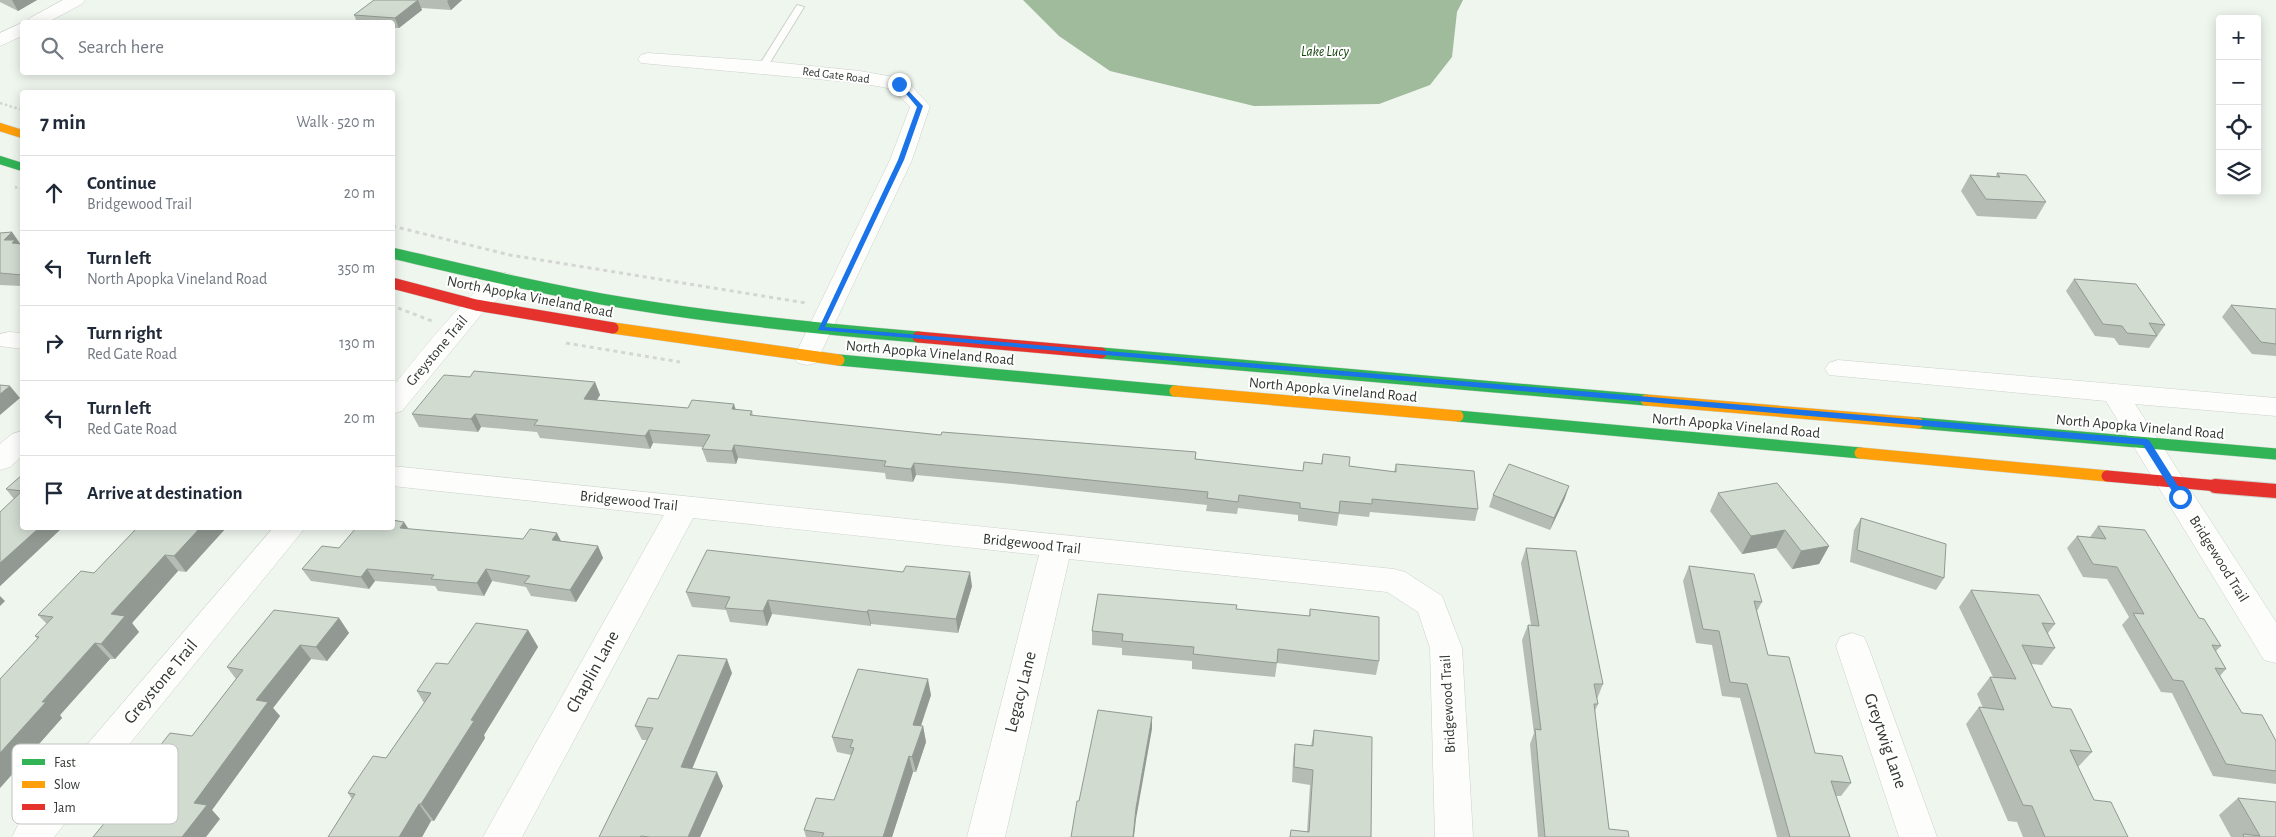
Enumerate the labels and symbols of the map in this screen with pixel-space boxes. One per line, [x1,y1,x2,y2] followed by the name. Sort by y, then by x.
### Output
[1301,45,1349,59] water label: Lake Lucy
[802,65,870,85] street label: Red Gate Road
[888,73,911,96] route end
[446,274,615,321] street label: North Apopka Vineland Road
[403,313,471,389] street label: Greystone Trail
[845,338,1015,368] street label: North Apopka Vineland Road
[1248,375,1418,405] street label: North Apopka Vineland Road
[1651,411,1821,441] street label: North Apopka Vineland Road
[2055,412,2225,442] street label: North Apopka Vineland Road
[2169,486,2192,509] route start
[579,488,679,514] street label: Bridgewood Trail
[2187,513,2251,605] street label: Bridgewood Trail
[982,531,1082,557] street label: Bridgewood Trail
[563,628,623,716] street label: Chaplin Lane
[121,636,201,728] street label: Greystone Trail
[1002,650,1040,734] street label: Legacy Lane
[1438,654,1458,754] street label: Bridgewood Trail
[1860,691,1910,791] street label: Greytwig Lane
[12,744,178,824] legend
[54,756,76,770] text: Fast
[54,778,81,792] text: Slow
[54,801,76,815] text: Jam

